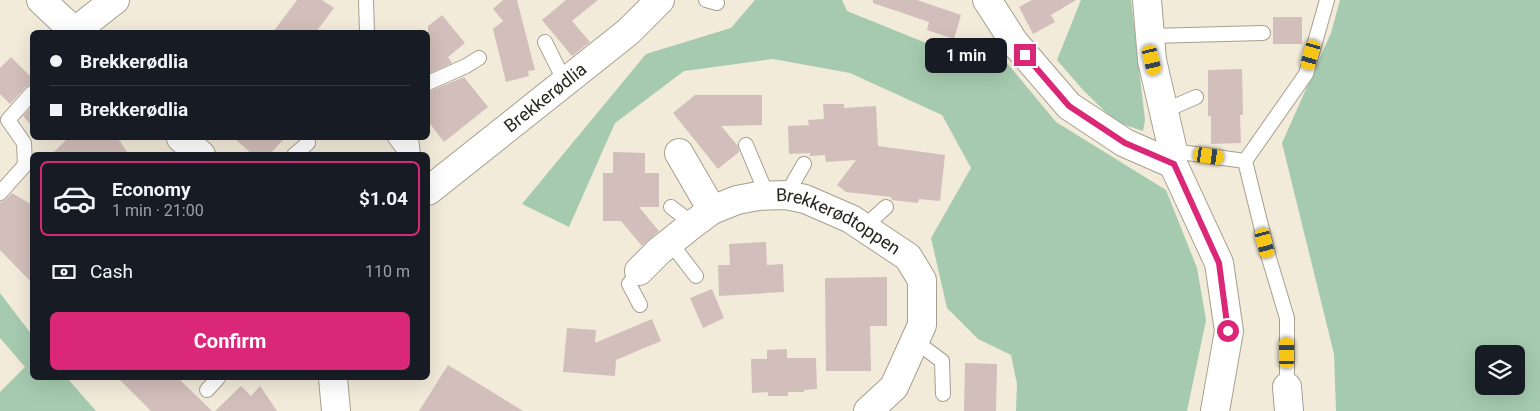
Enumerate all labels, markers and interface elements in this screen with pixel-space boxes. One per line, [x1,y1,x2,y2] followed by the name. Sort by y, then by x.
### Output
[925,38,1008,72] callout: 1 min
[1299,39,1322,71] car
[1014,44,1036,66] route end
[1141,44,1162,76] car
[946,46,986,65] text: 1 min
[80,50,188,73] text: Brekkerødlia
[500,58,591,136] street label: Brekkerødlia
[80,98,188,121] text: Brekkerødlia
[1193,146,1224,166] car
[52,176,97,221] icon: car
[112,178,191,201] text: Economy
[776,184,905,259] street label: Brekkerødtoppen
[359,187,408,210] text: $1.04
[112,201,204,220] text: 1 min · 21:00
[1253,227,1276,259] car
[50,258,78,286] icon: cash
[90,260,133,283] text: Cash
[365,262,410,281] text: 110 m
[50,312,410,370] button: Confirm
[1217,320,1239,342] route start
[1279,338,1294,368] car
[1475,345,1525,395] map controls
[1475,345,1525,395] button: layers

